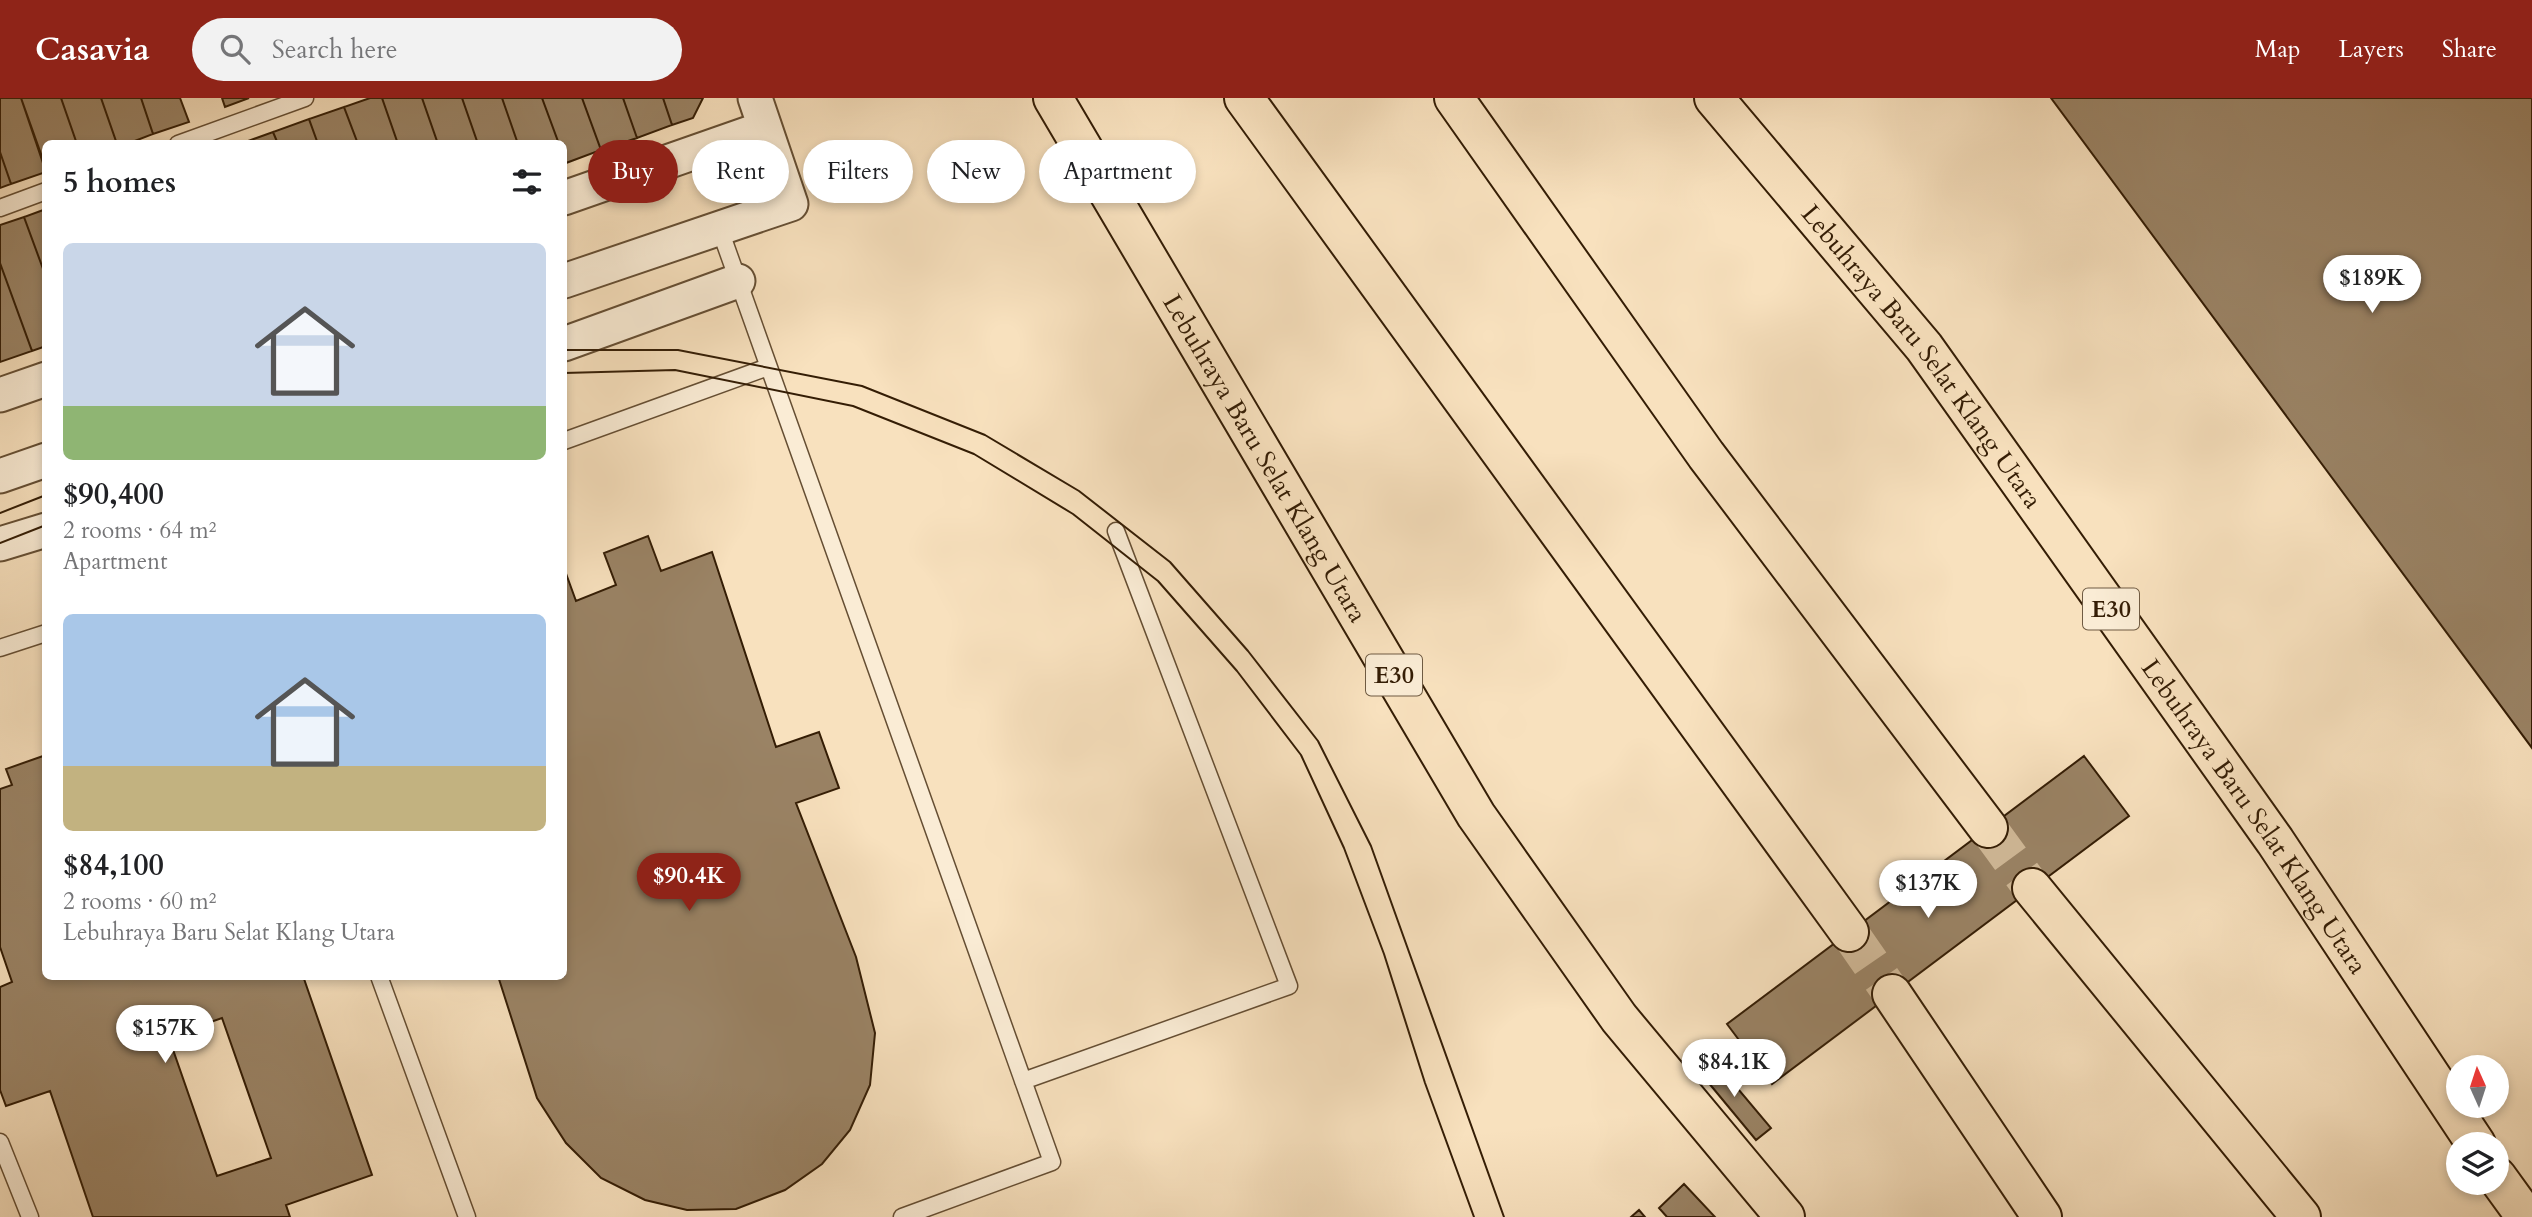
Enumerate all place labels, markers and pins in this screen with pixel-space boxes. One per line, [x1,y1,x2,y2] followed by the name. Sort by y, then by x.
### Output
[2323,256,2421,315] pin: $189K
[632,854,746,913] pin: $90.4K
[1879,860,1977,920] pin: $137K
[116,1006,214,1065] pin: $157K
[1677,1040,1791,1099] pin: $84.1K

